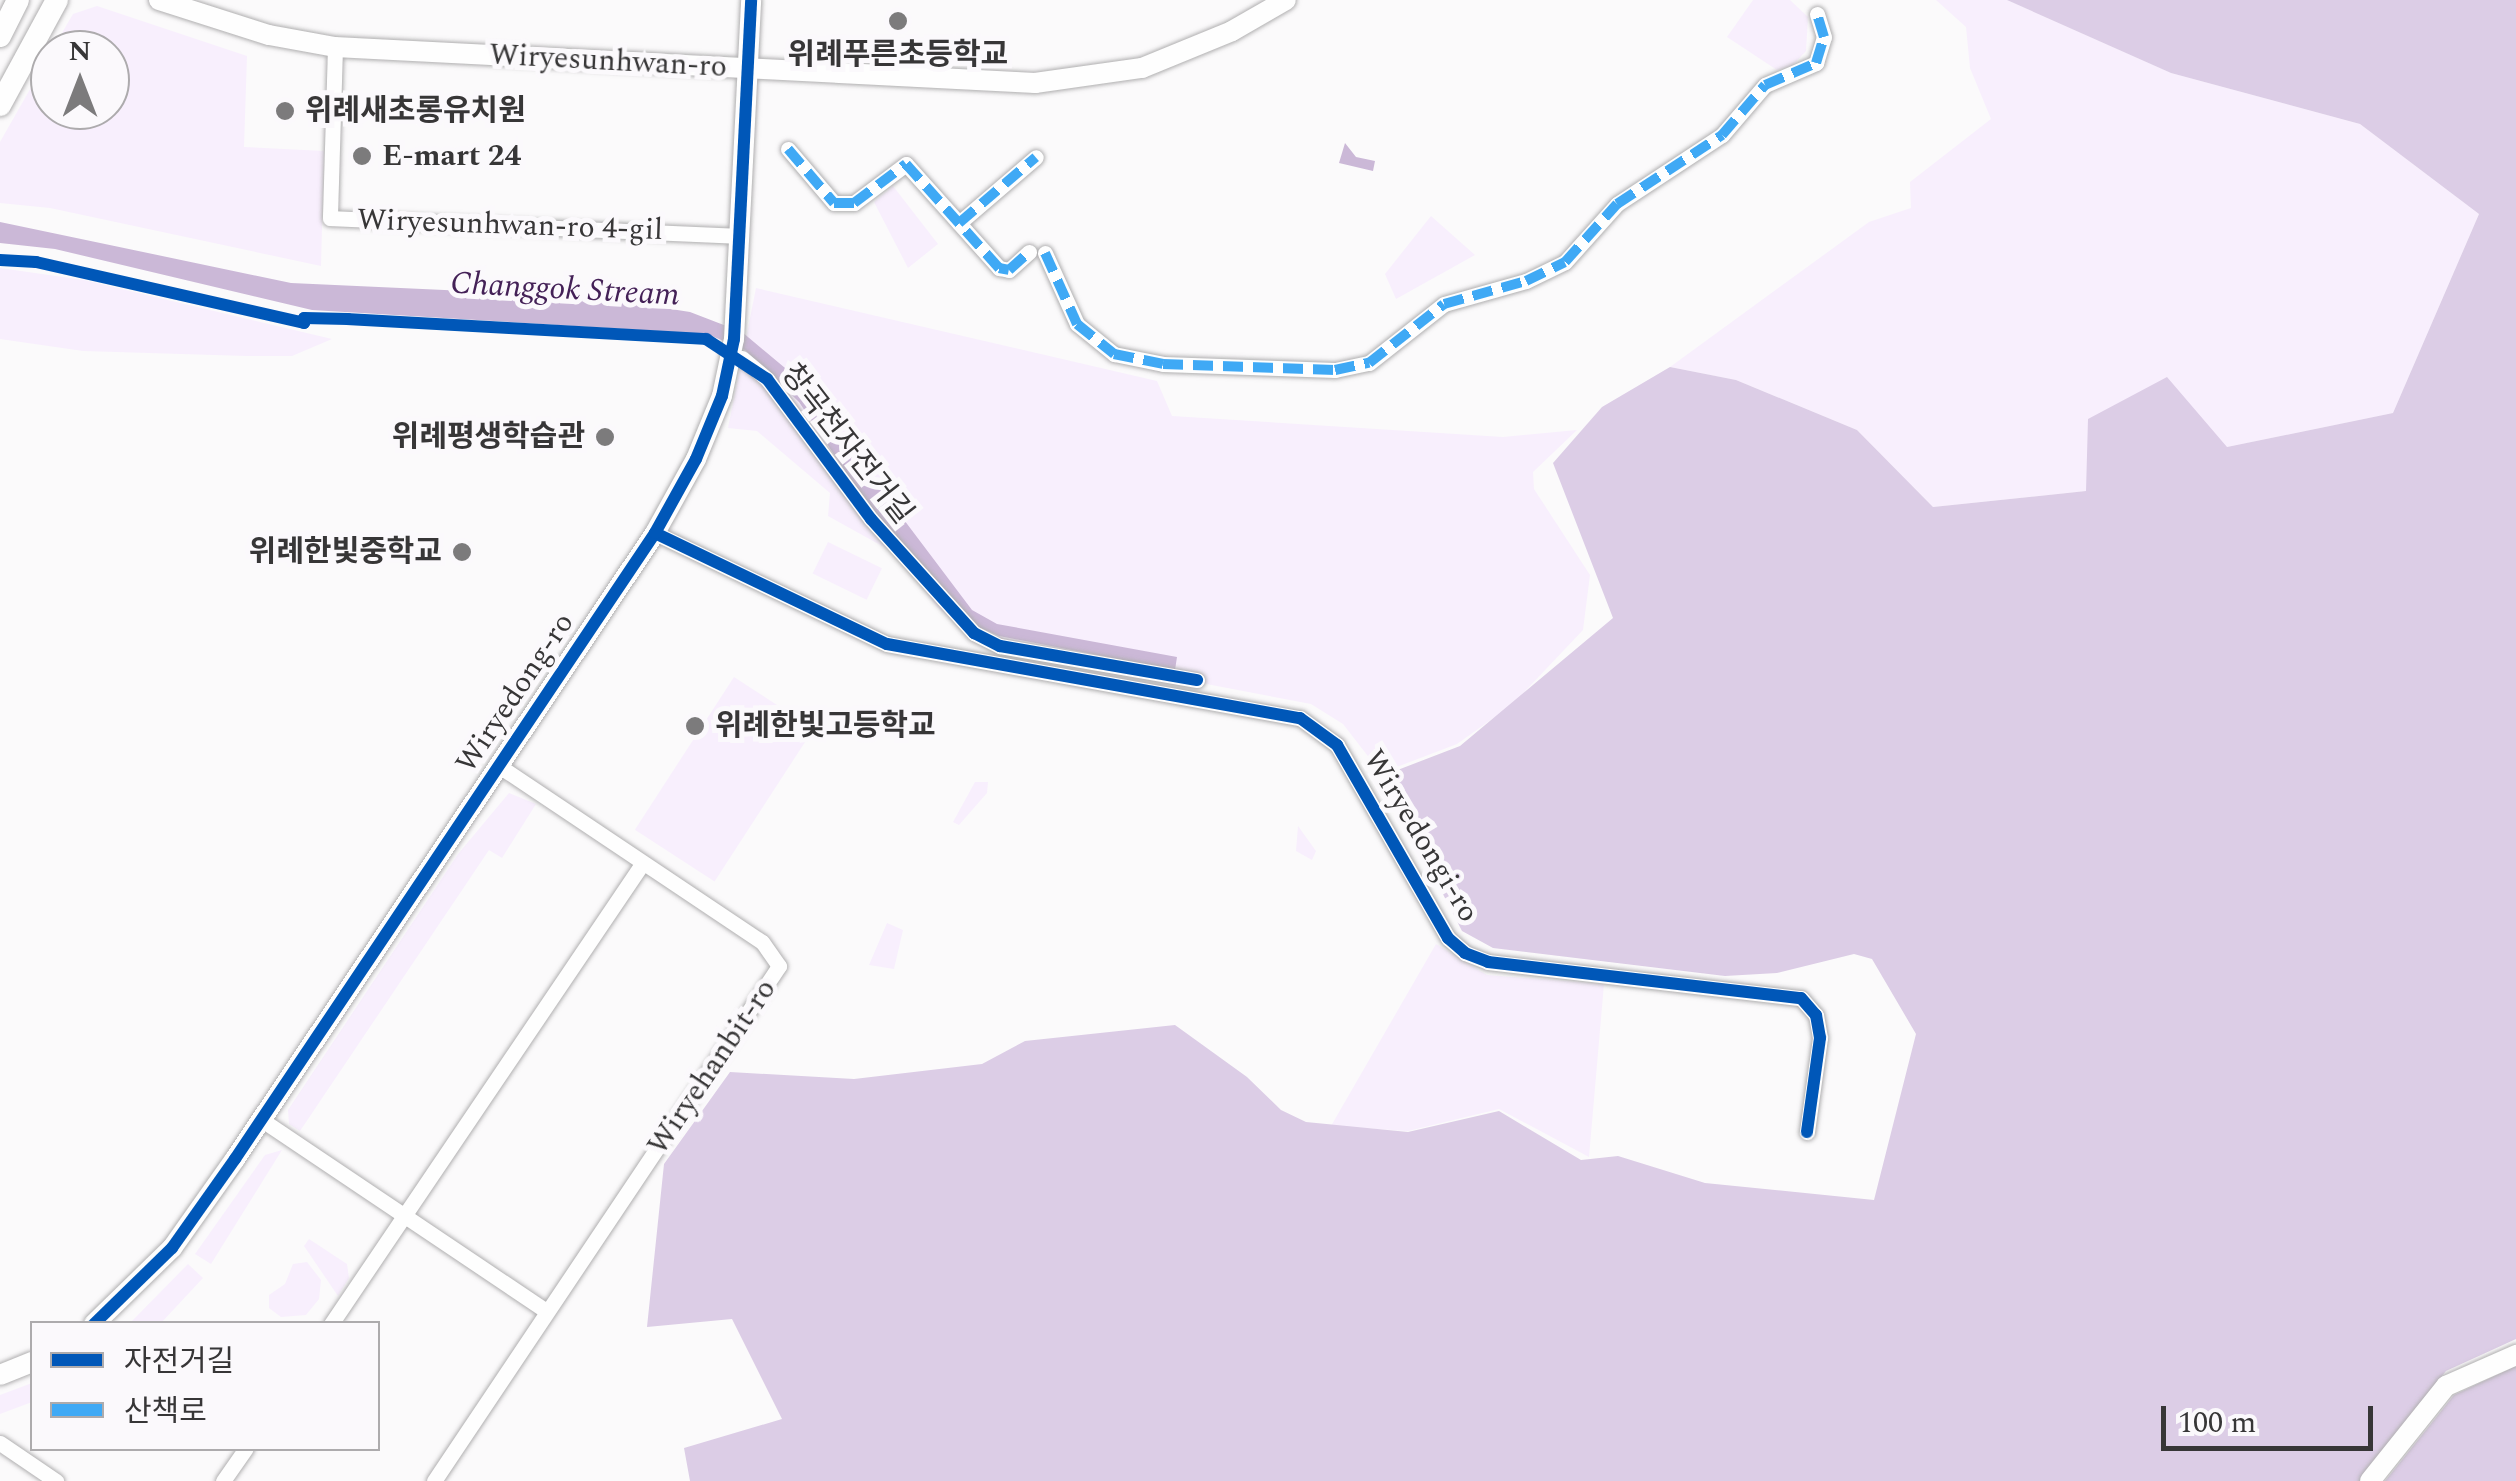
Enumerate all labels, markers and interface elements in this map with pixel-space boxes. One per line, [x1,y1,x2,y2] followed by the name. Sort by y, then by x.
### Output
[887,10,909,32] marker: 위례푸른초등학교
[30,30,130,130] north arrow
[69,30,91,73] text: N
[488,37,728,85] street label: Wiryesunhwan-ro
[788,37,1008,73] place label: 위례푸른초등학교
[305,93,526,129] place label: 위례새초롱유치원
[274,100,296,122] marker: 위례새초롱유치원
[382,138,521,174] place label: E-mart 24
[351,145,373,167] marker: E-mart 24
[356,202,664,248] street label: Wiryesunhwan-ro 4-gil
[450,265,680,315] water label: Changgok Stream
[773,357,921,531] street label: 창곡천자전거길
[392,419,585,455] place label: 위례평생학습관
[594,426,616,448] marker: 위례평생학습관
[249,534,442,570] place label: 위례한빛중학교
[451,541,473,563] marker: 위례한빛중학교
[448,606,582,780] street label: Wiryedong-ro
[715,708,936,744] place label: 위례한빛고등학교
[684,715,706,737] marker: 위례한빛고등학교
[1355,743,1487,929] street label: Wiryedongi-ro
[640,972,784,1162] street label: Wiryehanbit-ro
[30,1321,380,1451] legend
[124,1339,234,1385] text: 자전거길
[2166,1386,2378,1448] scale bar
[124,1389,207,1435] text: 산책로
[2178,1400,2256,1446] text: 100 m

